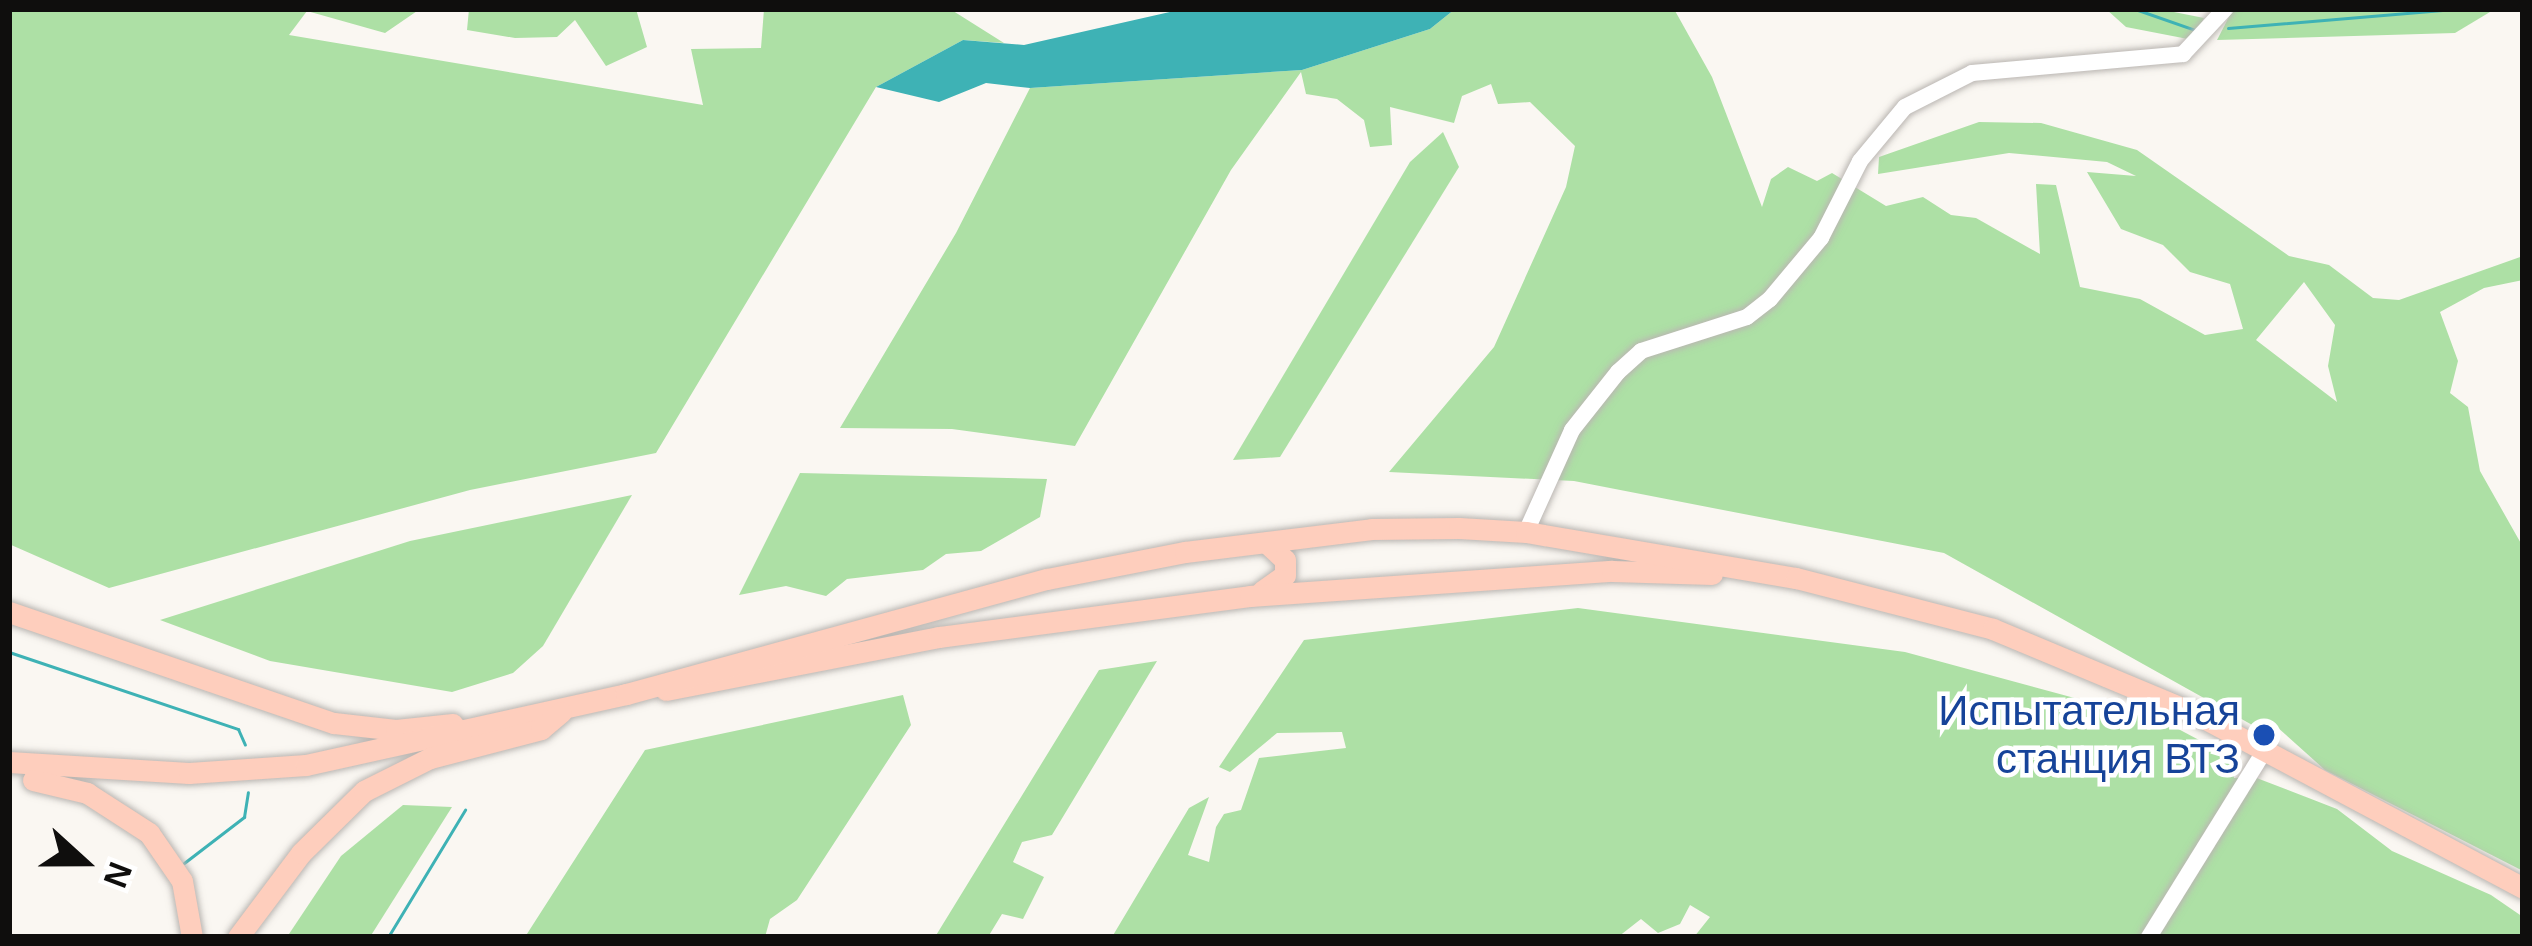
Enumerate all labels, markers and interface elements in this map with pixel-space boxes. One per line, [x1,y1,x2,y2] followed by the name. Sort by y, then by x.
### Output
[1938,686,2240,784] place label: Испытательная станция ВТЗ
[2251,722,2277,748] marker: Испытательная станция ВТЗ
[24,802,144,922] north arrow
[97,857,140,893] text: N

